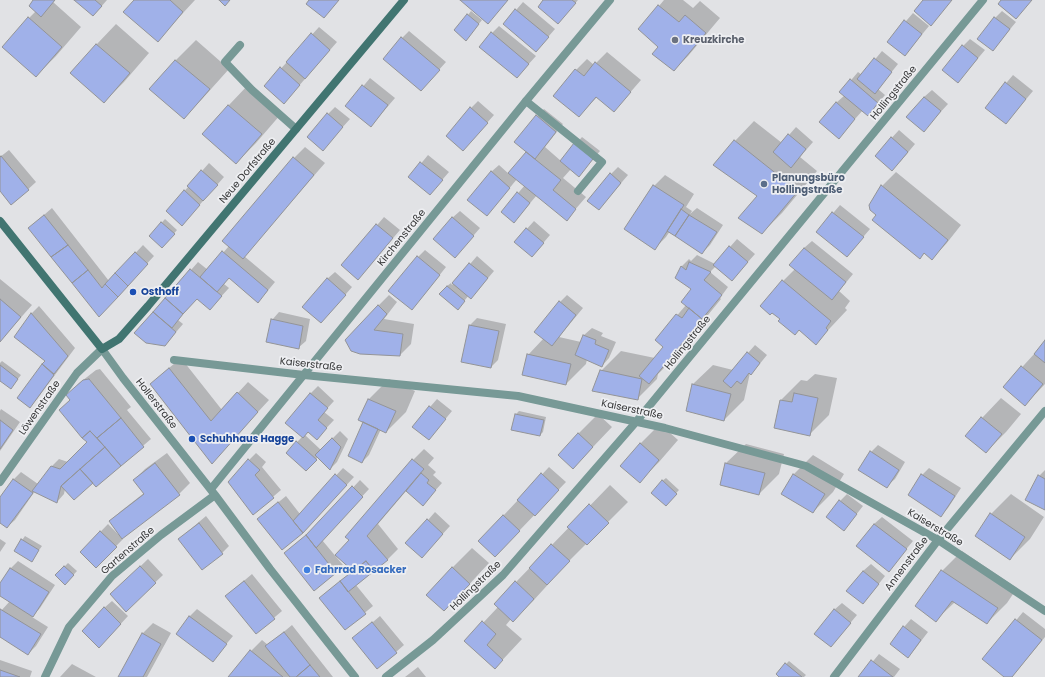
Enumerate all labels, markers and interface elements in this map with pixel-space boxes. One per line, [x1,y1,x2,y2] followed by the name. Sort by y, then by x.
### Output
[683,34,744,46] place label: Kreuzkirche
[670,35,680,45] marker: Kreuzkirche
[869,63,919,123] street label: Hollingstraße
[217,136,279,206] street label: Neue Dorfstraße
[772,172,845,196] place label: Planungsbüro Hollingstraße
[759,179,769,189] marker: Planungsbüro Hollingstraße
[375,207,429,269] street label: Kirchenstraße
[141,286,179,298] place label: Osthoff
[128,287,138,297] marker: Osthoff
[663,313,713,373] street label: Hollingstraße
[279,356,343,374] street label: Kaiserstraße
[133,376,179,432] street label: Hollerstraße
[17,378,63,438] street label: Löwenstraße
[600,398,664,422] street label: Kaiserstraße
[200,433,294,445] place label: Schuhhaus Hagge
[187,434,197,444] marker: Schuhhaus Hagge
[905,507,965,549] street label: Kaiserstraße
[99,525,157,577] street label: Gartenstraße
[883,535,931,593] street label: Annenstraße
[448,559,504,613] street label: Hollingstraße
[315,564,406,576] place label: Fahrrad Rosacker
[302,565,312,575] marker: Fahrrad Rosacker

